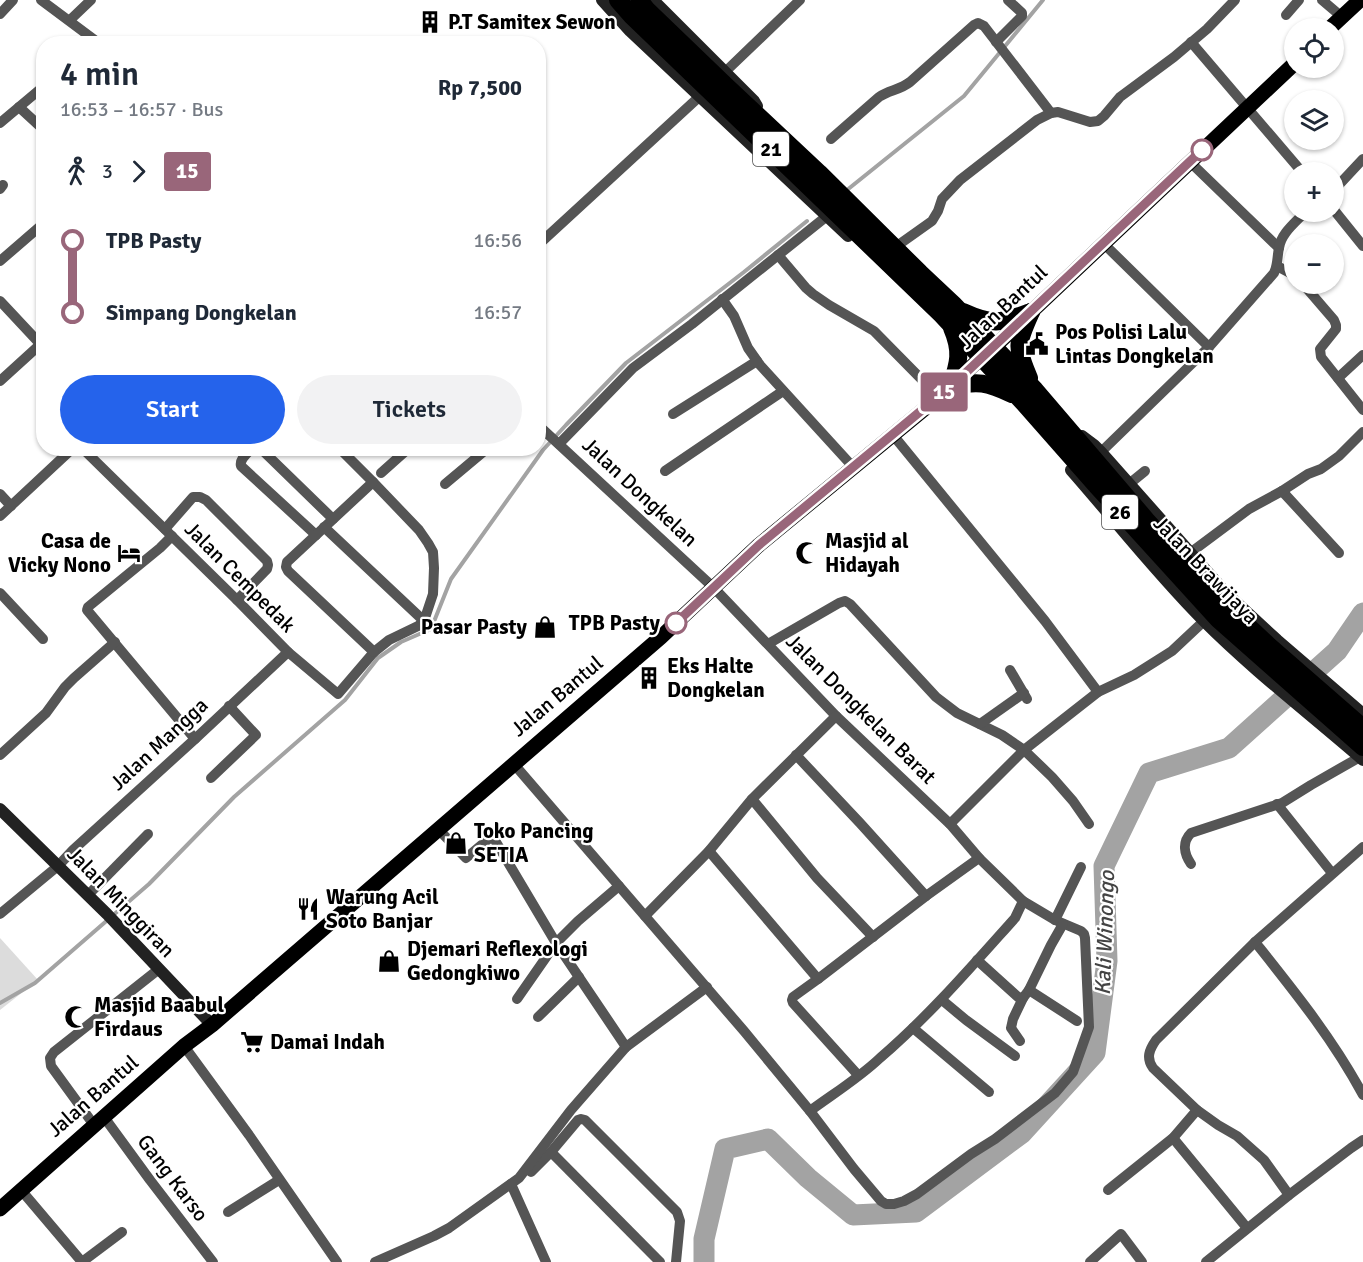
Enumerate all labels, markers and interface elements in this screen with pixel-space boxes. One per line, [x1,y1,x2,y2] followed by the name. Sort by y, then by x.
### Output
[417,9,443,35] building icon: P.T Samitex Sewon
[448,9,616,35] place label: P.T Samitex Sewon
[1284,18,1344,294] map controls
[1284,18,1344,78] button: locate
[60,54,139,95] text: 4 min
[438,74,522,101] text: Rp 7,500
[1284,90,1344,150] button: layers
[60,97,223,122] text: 16:53 – 16:57 · Bus
[753,132,789,166] road number: 21
[1191,139,1213,161] unlabelled marker
[60,155,93,188] icon: walk
[122,155,155,188] icon: forward
[176,158,199,184] text: 15
[102,159,113,184] text: 3
[1284,162,1344,222] button: +
[106,227,201,254] text: TPB Pasty
[473,228,522,253] text: 16:56
[1284,234,1344,294] button: −
[953,259,1053,355] street label: Jalan Bantul
[106,299,297,326] text: Simpang Dongkelan
[473,300,522,325] text: 16:57
[1055,319,1214,369] place label: Pos Polisi Lalu Lintas Dongkelan
[1024,331,1050,357] public building icon: Pos Polisi Lalu Lintas Dongkelan
[917,372,971,412] line badge: 15
[60,375,285,444] button: Start
[297,375,522,444] button: Tickets
[933,379,955,405] text: 15
[577,432,703,552] street label: Jalan Dongkelan
[1102,495,1138,529] road number: 26
[1148,510,1264,630] street label: Jalan Brawijaya
[179,516,301,638] street label: Jalan Cempedak
[8,528,111,578] place label: Casa de Vicky Nono
[825,528,909,578] place label: Masjid al Hidayah
[116,540,142,566] hotel icon: Casa de Vicky Nono
[794,540,820,566] mosque icon: Masjid al Hidayah
[569,610,661,636] place label: TPB Pasty
[665,612,687,634] marker: TPB Pasty
[421,614,528,640] place label: Pasar Pasty
[532,614,558,640] shop icon: Pasar Pasty
[780,628,942,790] street label: Jalan Dongkelan Barat
[506,650,608,742] street label: Jalan Bantul
[667,653,765,703] place label: Eks Halte Dongkelan
[636,665,662,691] building icon: Eks Halte Dongkelan
[105,692,213,796] street label: Jalan Mangga
[474,818,593,868] place label: Toko Pancing SETIA
[443,830,469,856] shop icon: Toko Pancing SETIA
[62,841,180,963] street label: Jalan Minggiran
[1089,869,1120,996] water label: Kali Winongo
[326,884,439,934] place label: Warung Acil Soto Banjar
[295,896,321,922] restaurant icon: Warung Acil Soto Banjar
[407,936,588,986] place label: Djemari Reflexologi Gedongkiwo
[376,948,402,974] shop icon: Djemari Reflexologi Gedongkiwo
[94,992,224,1042] place label: Masjid Baabul Firdaus
[63,1004,89,1030] mosque icon: Masjid Baabul Firdaus
[239,1029,265,1055] supermarket icon: Damai Indah
[270,1029,385,1055] place label: Damai Indah
[42,1049,144,1143] street label: Jalan Bantul
[132,1129,214,1227] street label: Gang Karso

